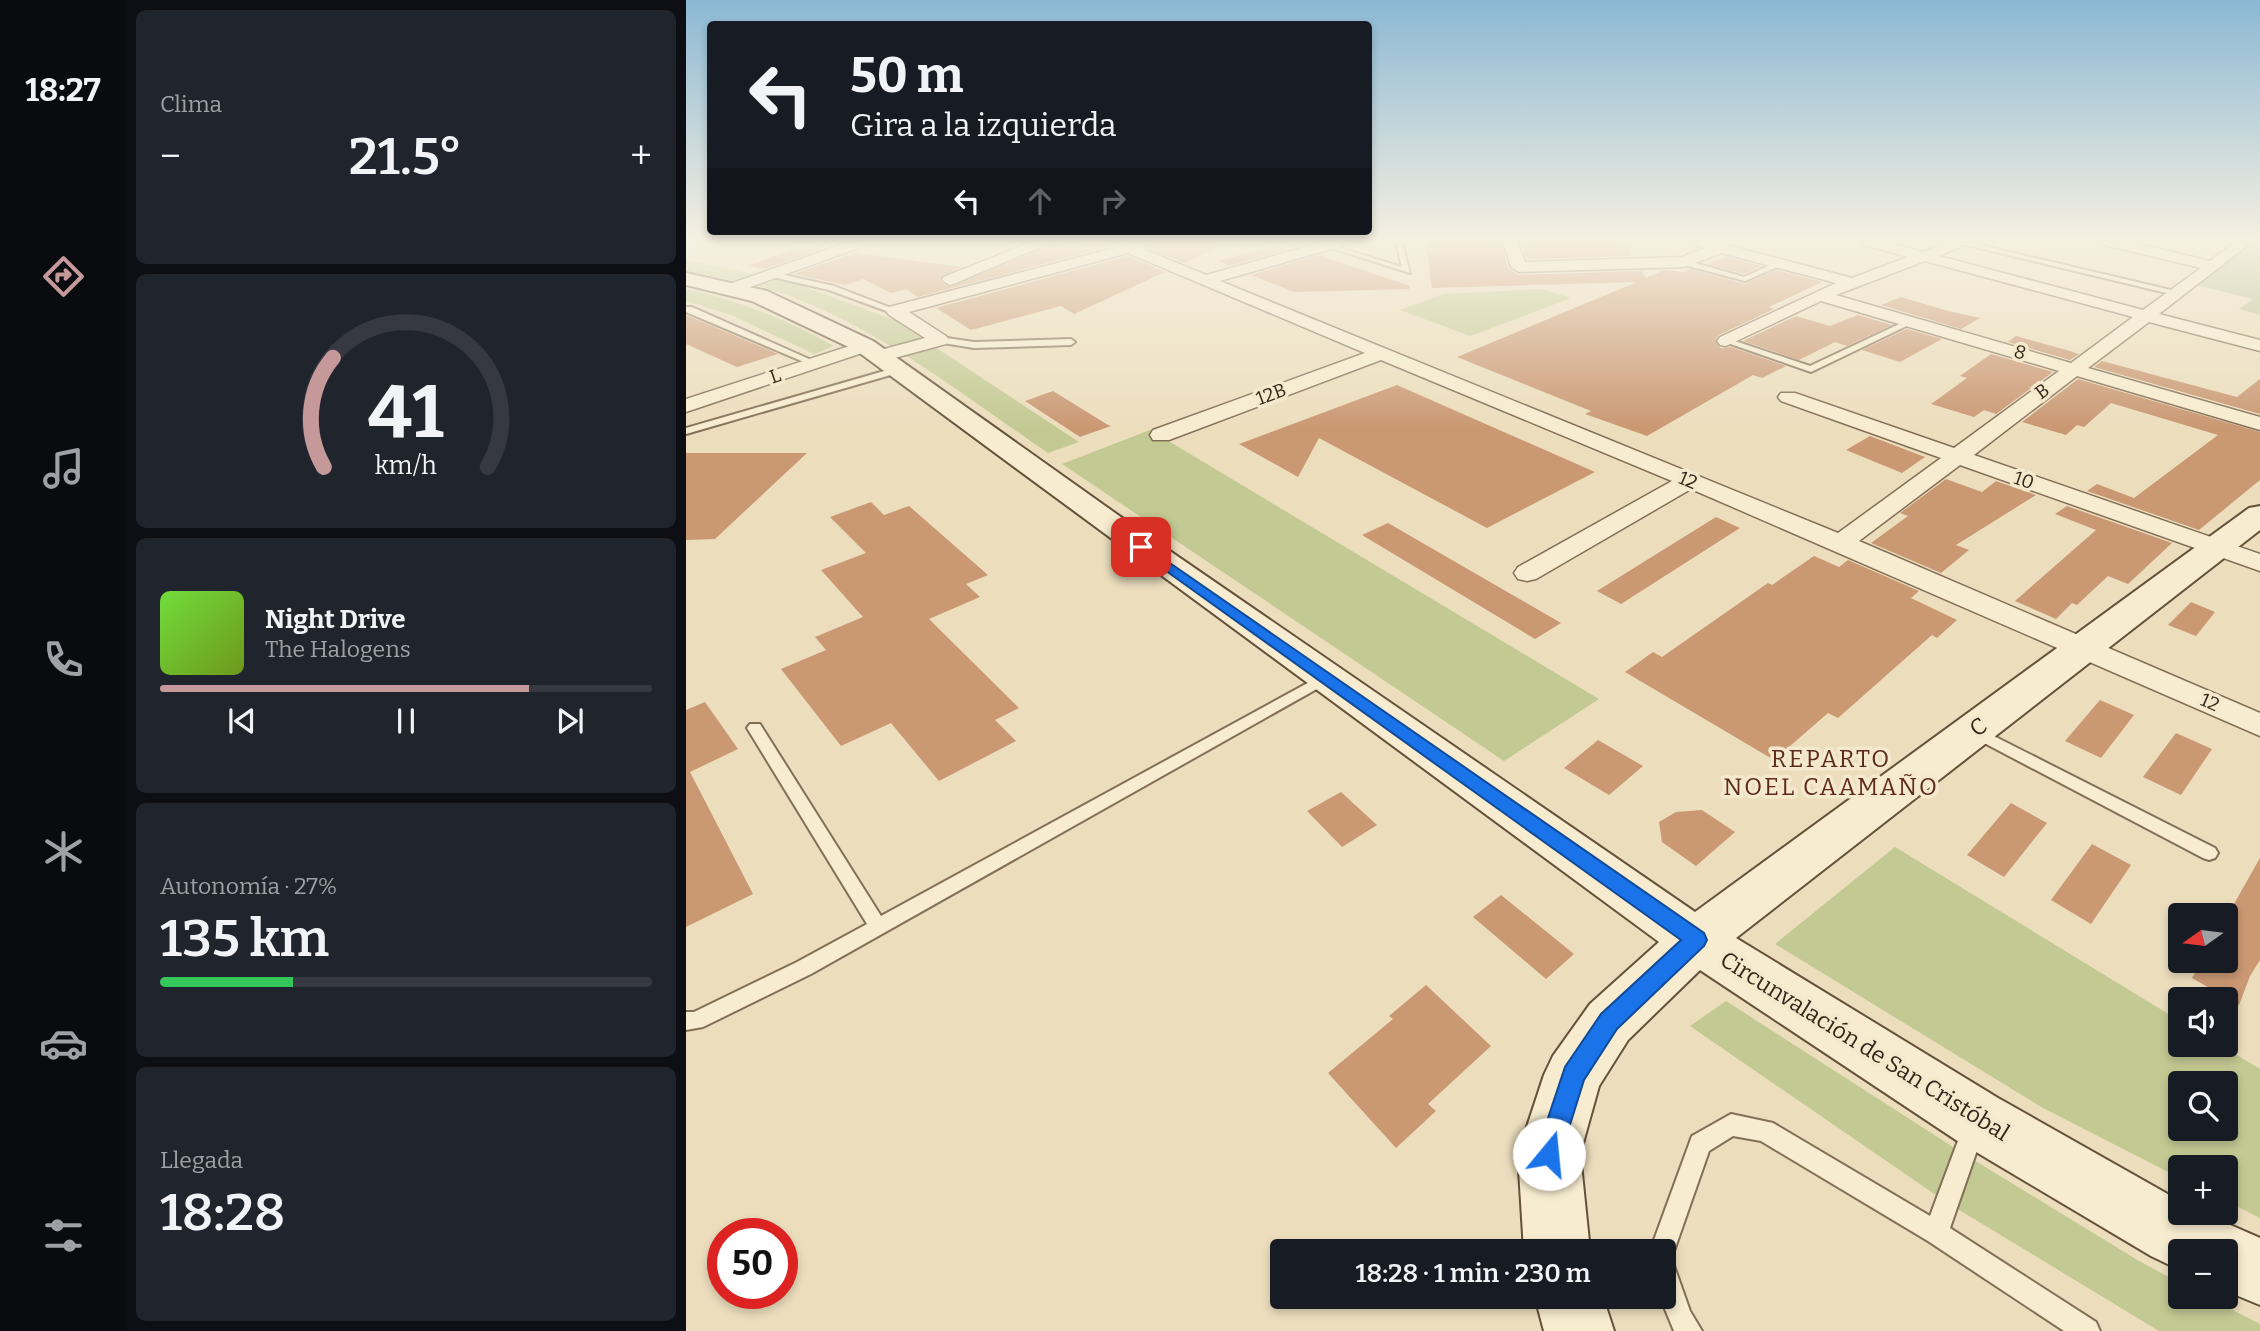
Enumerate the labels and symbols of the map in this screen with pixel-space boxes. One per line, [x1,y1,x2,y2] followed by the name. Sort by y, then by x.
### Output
[2011,339,2029,365] street label: 8
[766,363,784,389] street label: L
[1253,378,1289,410] street label: 12B
[2030,378,2054,404] street label: B
[1675,466,1701,494] street label: 12
[2011,466,2037,494] street label: 10
[1111,517,1171,577] pin
[2197,688,2223,716] street label: 12
[1964,711,1992,743] street label: C
[1723,745,1939,801] district label: REPARTO NOEL CAAMAÑO
[2168,903,2238,973] north arrow
[1715,945,2015,1147] street label: Circunvalación de San Cristóbal
[1512,1117,1586,1191] position arrow
[707,1218,798,1309] speed limit sign: 50

